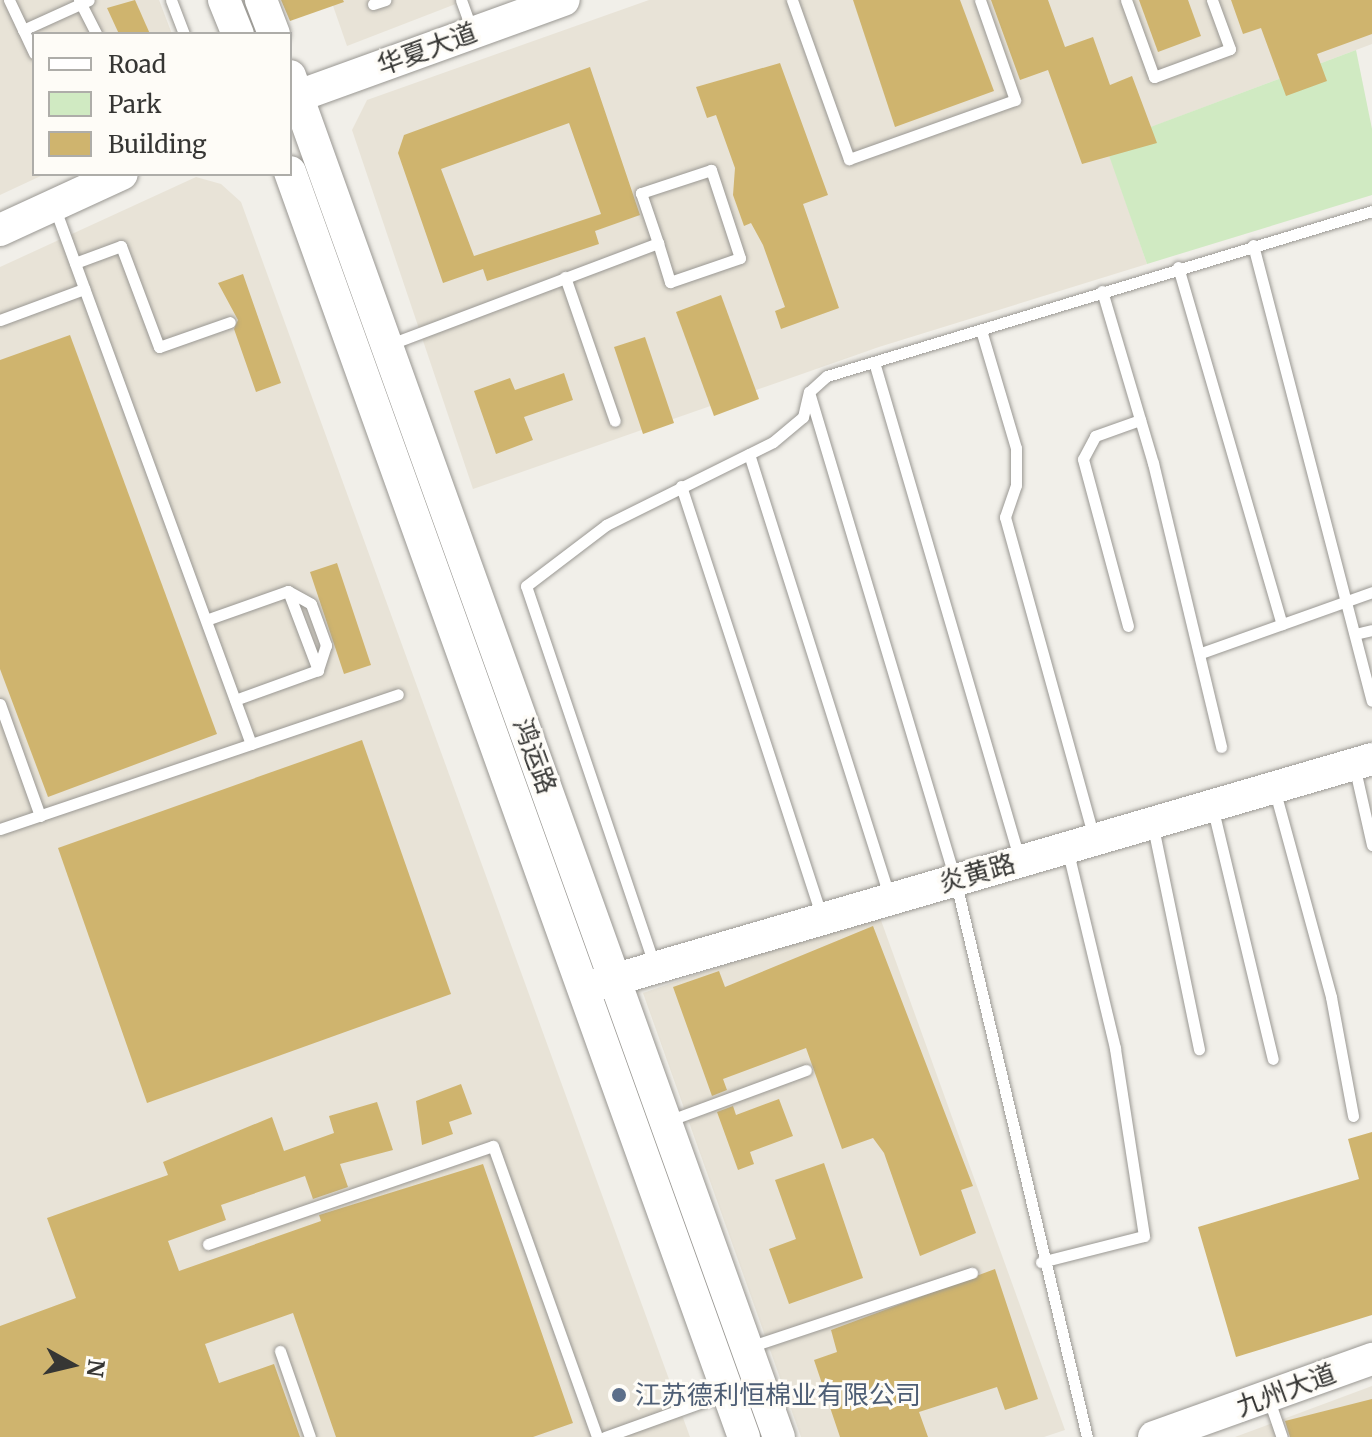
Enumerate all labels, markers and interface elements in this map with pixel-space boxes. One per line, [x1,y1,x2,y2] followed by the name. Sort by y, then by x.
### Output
[373,17,481,81] street label: 华夏大道
[32,32,292,176] legend
[108,49,166,80] text: Road
[108,89,161,120] text: Park
[108,129,207,160] text: Building
[507,714,563,798] street label: 鸿运路
[935,847,1019,899] street label: 炎黄路
[32,1325,112,1405] north arrow
[81,1358,111,1379] text: N
[1232,1358,1340,1422] street label: 九州大道
[635,1379,921,1411] place label: 江苏德利恒棉业有限公司
[610,1386,628,1404] marker: 江苏德利恒棉业有限公司

